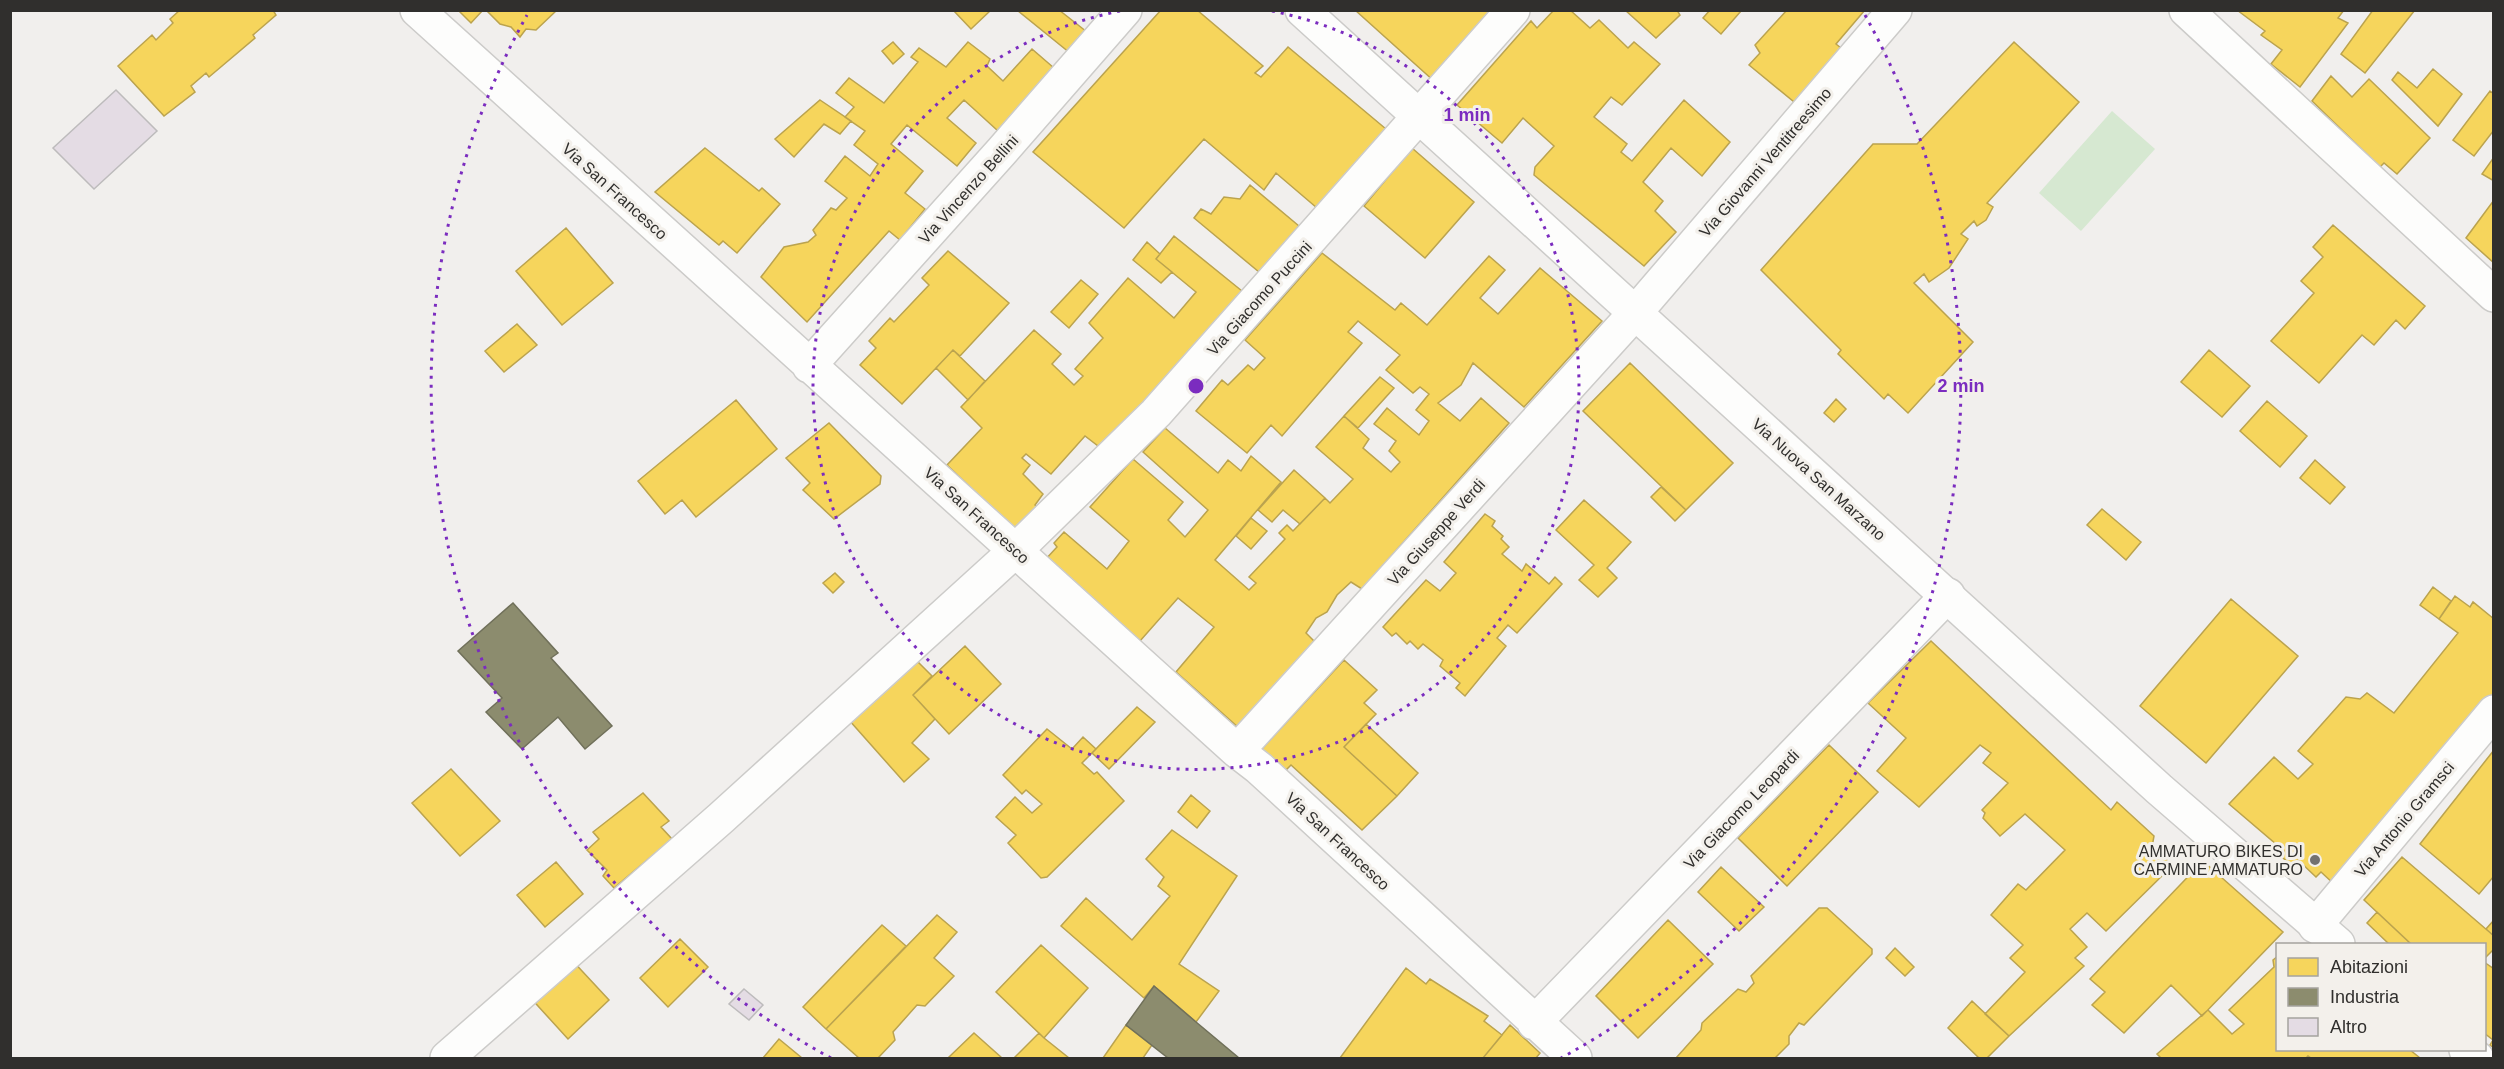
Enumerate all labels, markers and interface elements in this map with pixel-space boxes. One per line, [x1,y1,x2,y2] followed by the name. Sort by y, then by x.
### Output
[1696,84,1835,240] street label: Via Giovanni Ventitreesimo
[1443,105,1491,125] text: 1 min
[915,132,1022,247] street label: Via Vincenzo Bellini
[559,140,671,243] street label: Via San Francesco
[1204,238,1315,359] street label: Via Giacomo Puccini
[1186,376,1206,396] centre of rings
[1937,376,1985,396] text: 2 min
[1749,415,1889,544] street label: Via Nuova San Marzano
[921,464,1033,567] street label: Via San Francesco
[1384,476,1488,589] street label: Via Giuseppe Verdi
[1680,747,1802,872] street label: Via Giacomo Leopardi
[2351,758,2457,880] street label: Via Antonio Gramsci
[1283,789,1393,894] street label: Via San Francesco
[2134,843,2303,878] place label: AMMATURO BIKES DI CARMINE AMMATURO
[2308,853,2322,867] marker: AMMATURO BIKES DI CARMINE AMMATURO
[2276,943,2486,1051] legend
[2330,957,2408,977] text: Abitazioni
[2330,987,2400,1007] text: Industria
[2330,1017,2367,1037] text: Altro

